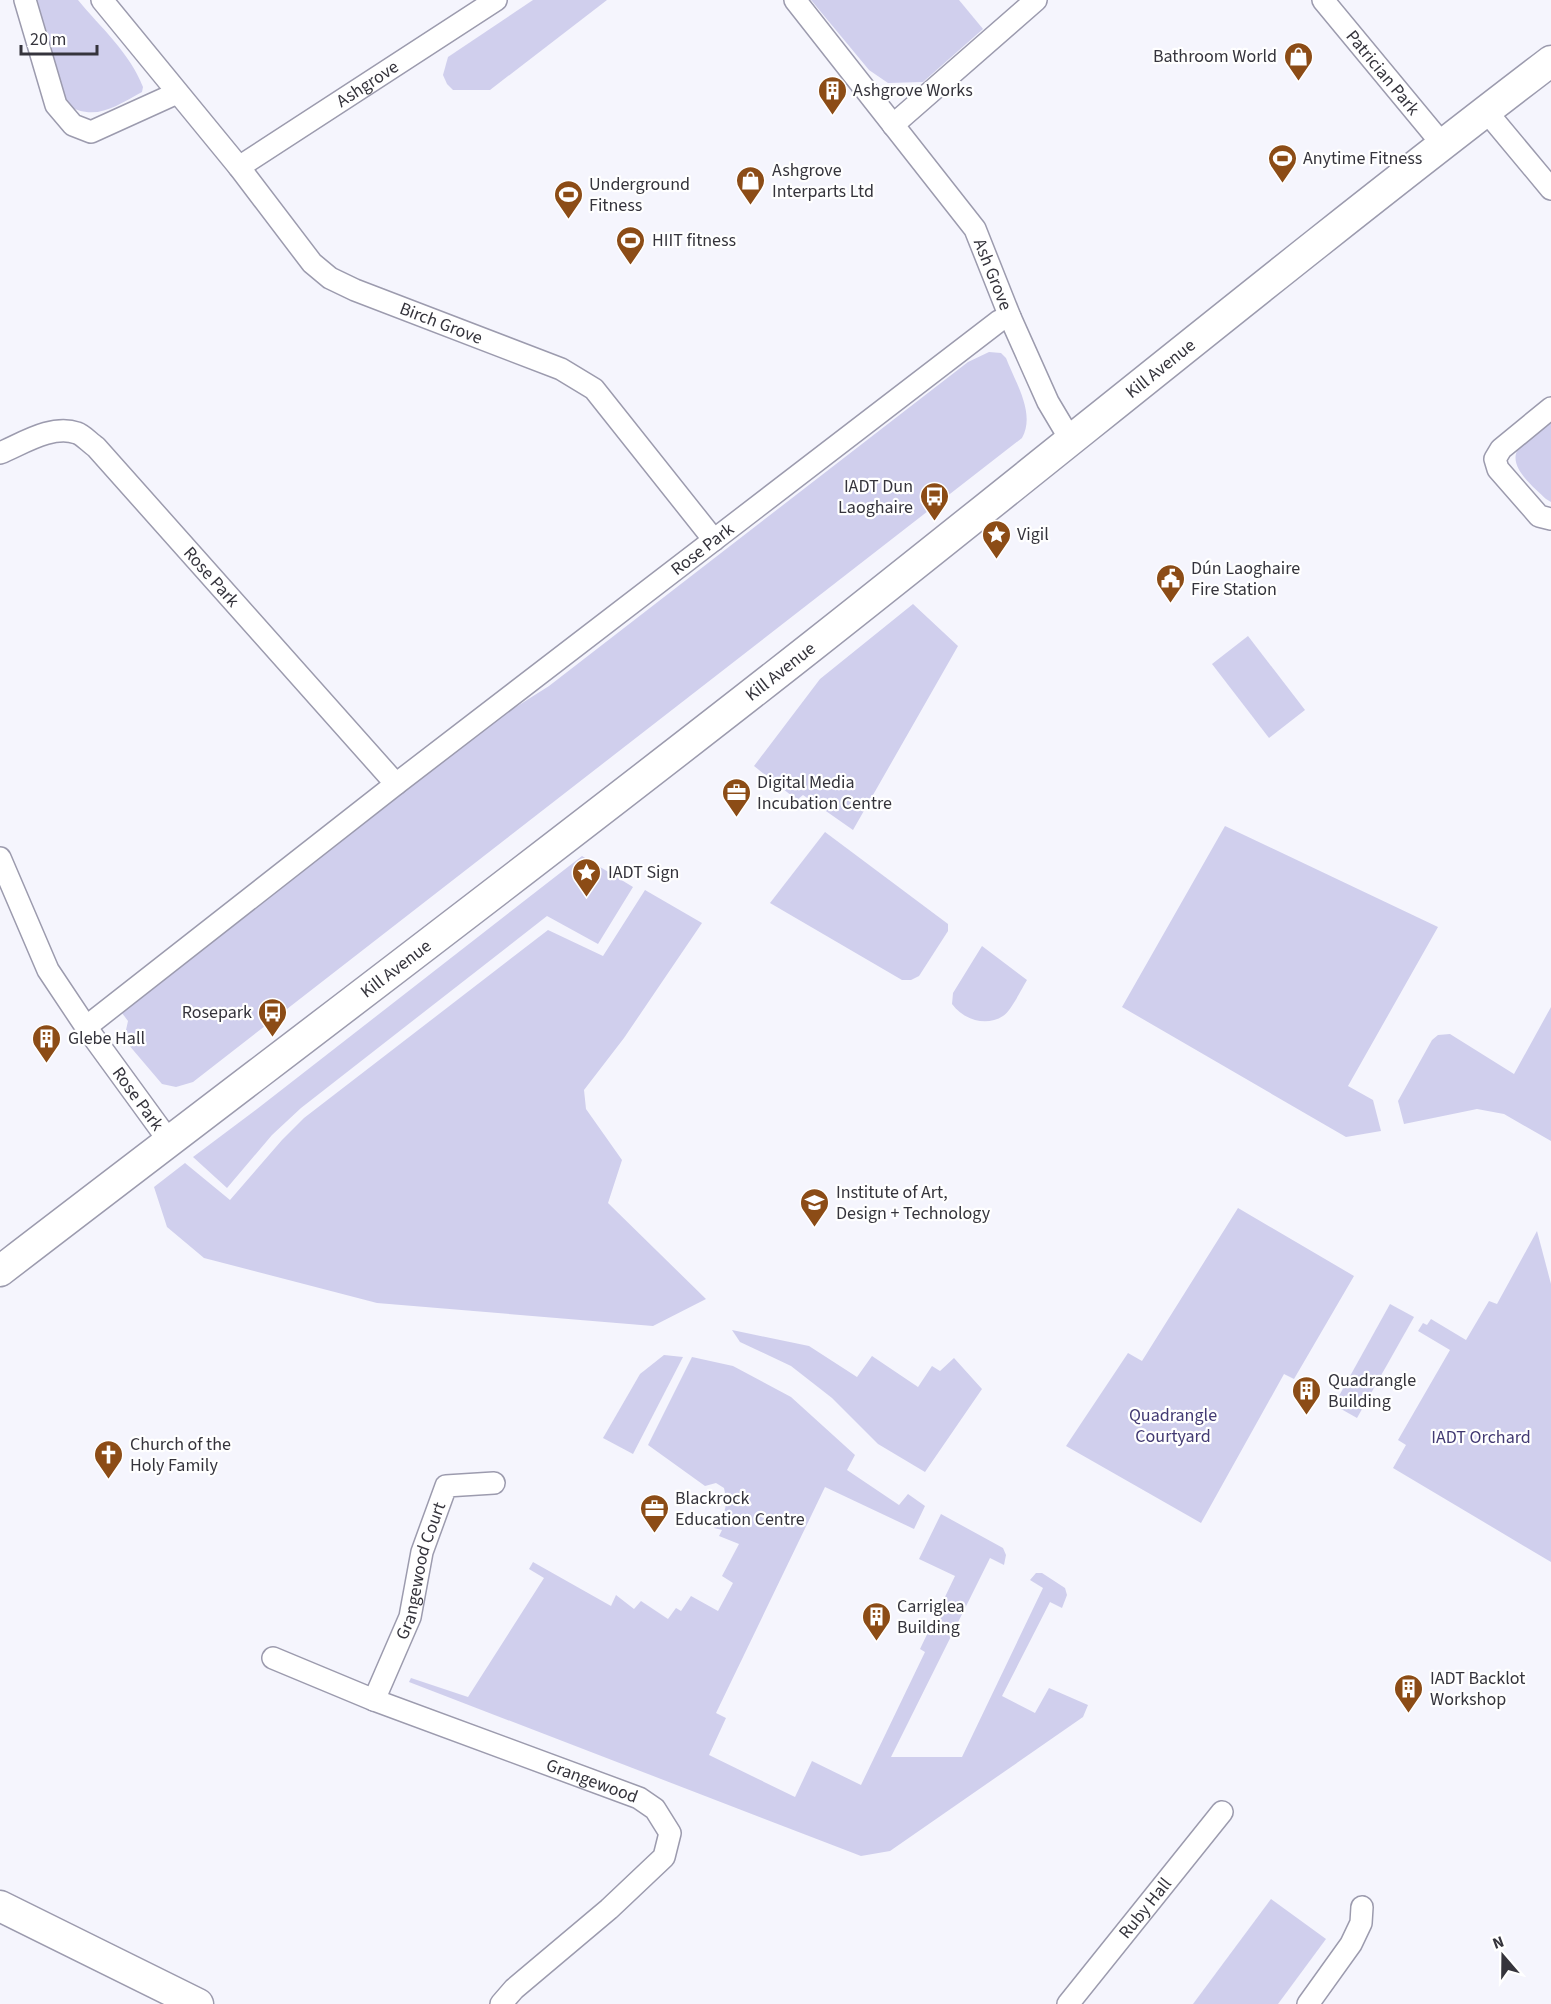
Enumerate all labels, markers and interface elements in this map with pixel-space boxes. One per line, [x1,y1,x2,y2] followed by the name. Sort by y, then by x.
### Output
[21,18,98,56] scale bar
[1340,25,1425,121] street label: Patrician Park
[30,27,66,52] text: 20 m
[1282,40,1314,82] shop icon: Bathroom World
[1153,44,1277,69] place label: Bathroom World
[332,55,404,114] street label: Ashgrove
[816,74,848,116] building icon: Ashgrove Works
[853,78,973,103] place label: Ashgrove Works
[1266,142,1298,184] sports icon: Anytime Fitness
[1303,146,1422,171] place label: Anytime Fitness
[772,158,874,204] place label: Ashgrove Interparts Ltd
[735,164,767,206] shop icon: Ashgrove Interparts Ltd
[589,172,690,218] place label: Underground Fitness
[552,178,584,220] sports icon: Underground Fitness
[615,224,647,266] sports icon: HIIT fitness
[652,228,736,253] place label: HIIT fitness
[967,235,1018,314] street label: Ash Grove
[396,296,486,351] street label: Birch Grove
[1120,333,1201,405] street label: Kill Avenue
[838,474,913,520] place label: IADT Dun Laoghaire
[918,480,950,522] bus stop icon: IADT Dun Laoghaire
[666,517,739,582] street label: Rose Park
[980,518,1012,560] place icon: Vigil
[1017,522,1049,547] place label: Vigil
[177,541,245,613] street label: Rose Park
[1191,556,1300,602] place label: Dún Laoghaire Fire Station
[1154,562,1186,604] public building icon: Dún Laoghaire Fire Station
[740,636,821,707] street label: Kill Avenue
[757,770,892,816] place label: Digital Media Incubation Centre
[720,776,752,818] office icon: Digital Media Incubation Centre
[571,856,603,898] place icon: IADT Sign
[608,860,679,885] place label: IADT Sign
[355,934,437,1004] street label: Kill Avenue
[257,996,289,1038] bus stop icon: Rosepark
[182,1000,252,1025] place label: Rosepark
[31,1022,63,1064] building icon: Glebe Hall
[68,1026,145,1051] place label: Glebe Hall
[106,1062,170,1136] street label: Rose Park
[836,1180,991,1226] place label: Institute of Art, Design + Technology
[799,1186,831,1228] school or university icon: Institute of Art, Design + Technology
[1328,1368,1416,1414] place label: Quadrangle Building
[1291,1374,1323,1416] building icon: Quadrangle Building
[1129,1403,1217,1449] park label: Quadrangle Courtyard
[1431,1425,1531,1450] park label: IADT Orchard
[130,1432,231,1478] place label: Church of the Holy Family
[93,1438,125,1480] church icon: Church of the Holy Family
[675,1486,805,1532] place label: Blackrock Education Centre
[638,1492,670,1534] office icon: Blackrock Education Centre
[390,1499,452,1644] street label: Grangewood Court
[897,1594,965,1640] place label: Carriglea Building
[860,1600,892,1642] building icon: Carriglea Building
[1430,1666,1525,1712] place label: IADT Backlot Workshop
[1393,1672,1425,1714] building icon: IADT Backlot Workshop
[543,1753,641,1810] street label: Grangewood
[1113,1872,1178,1944] street label: Ruby Hall
[1473,1926,1533,1986] north arrow
[1489,1931,1507,1955] text: N

